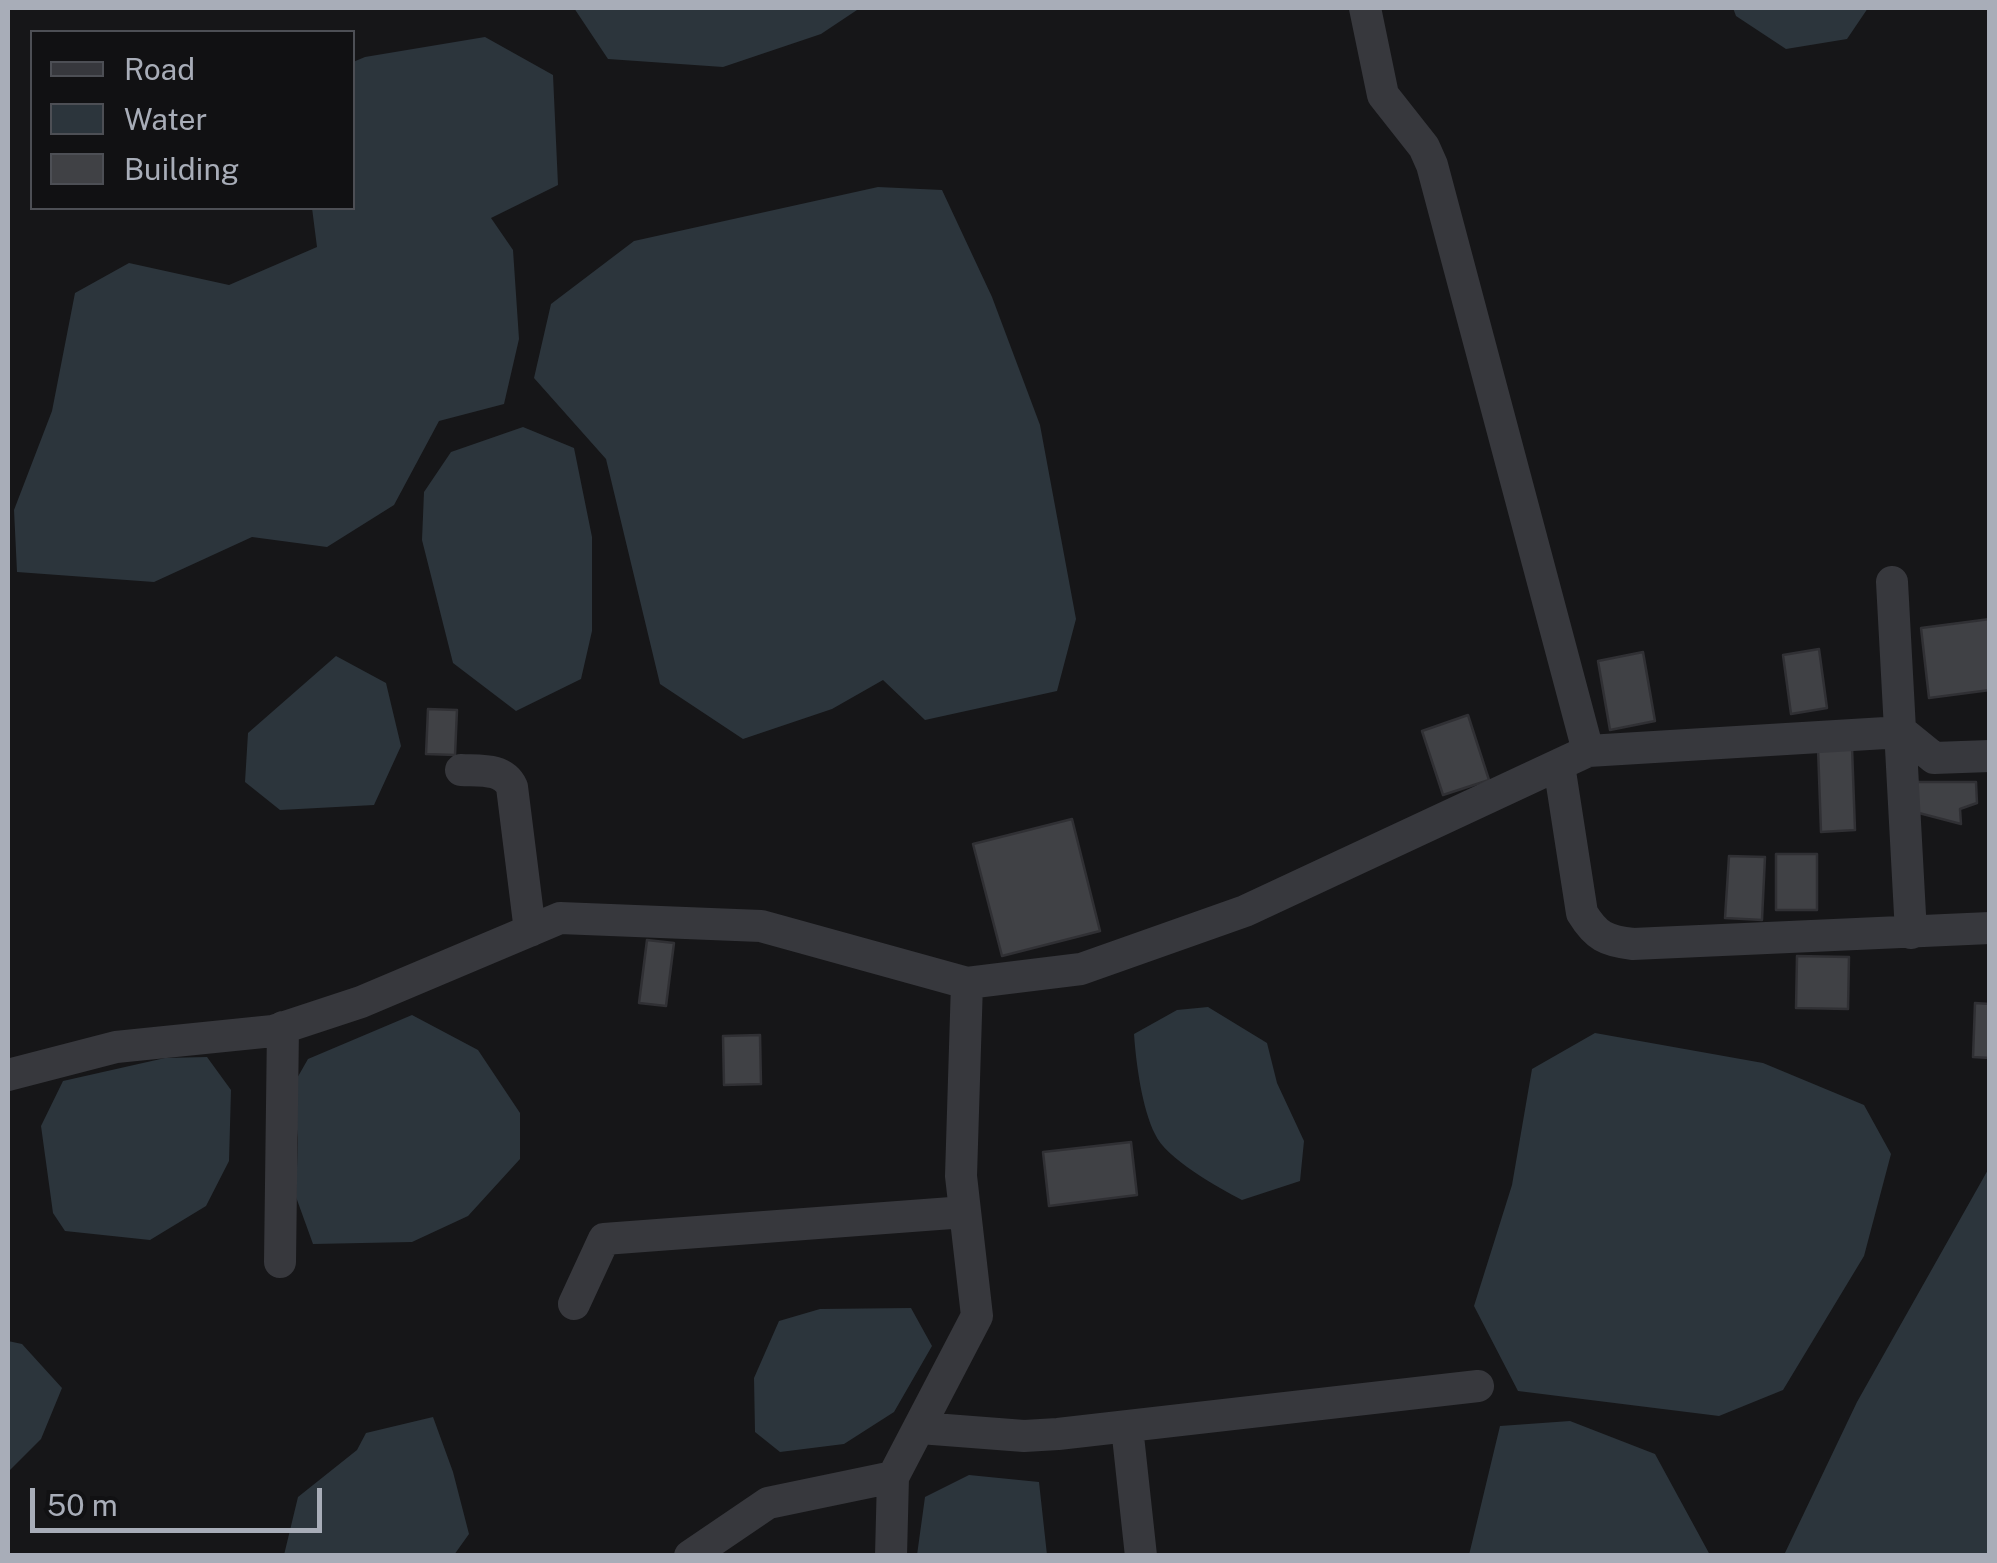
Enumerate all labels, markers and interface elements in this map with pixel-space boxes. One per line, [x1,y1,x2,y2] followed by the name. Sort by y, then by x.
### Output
[30,30,355,210] legend
[124,51,195,87] text: Road
[124,101,207,137] text: Water
[124,151,239,187] text: Building
[35,1468,328,1530] scale bar
[47,1487,118,1523] text: 50 m

